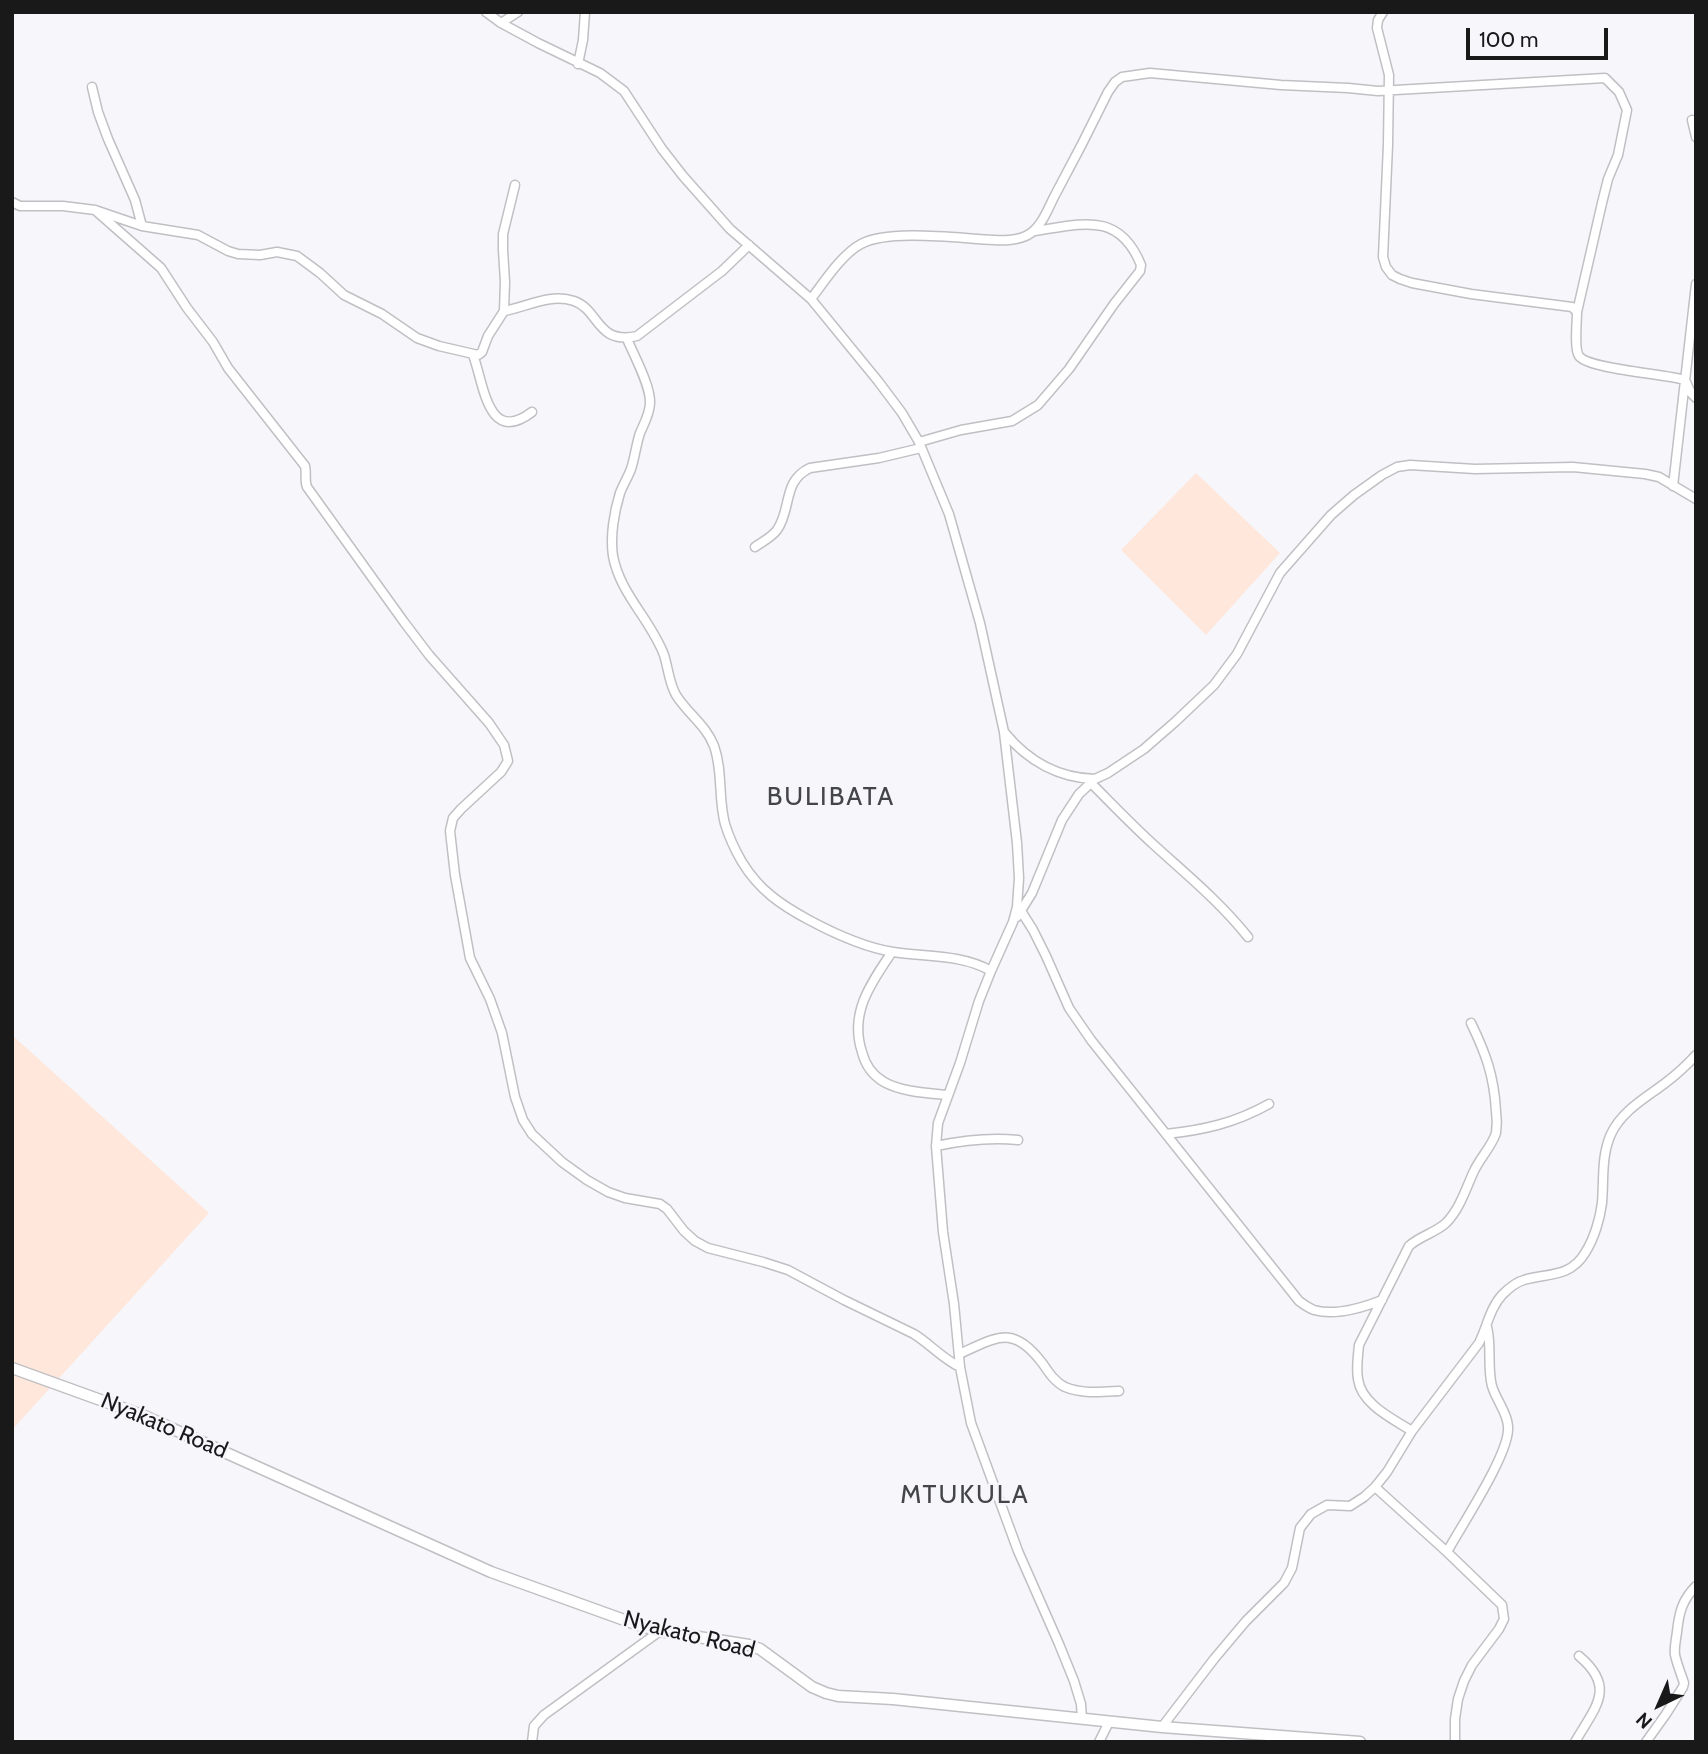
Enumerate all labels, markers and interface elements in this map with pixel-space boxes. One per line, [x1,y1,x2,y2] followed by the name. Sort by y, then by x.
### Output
[1470,14,1612,58] scale bar
[1479,27,1538,52] text: 100 m
[768,781,894,813] district label: BULIBATA
[97,1387,231,1465] street label: Nyakato Road
[901,1479,1029,1511] district label: MTUKULA
[620,1605,758,1665] street label: Nyakato Road
[1624,1670,1694,1740] north arrow
[1631,1708,1657,1733] text: N

